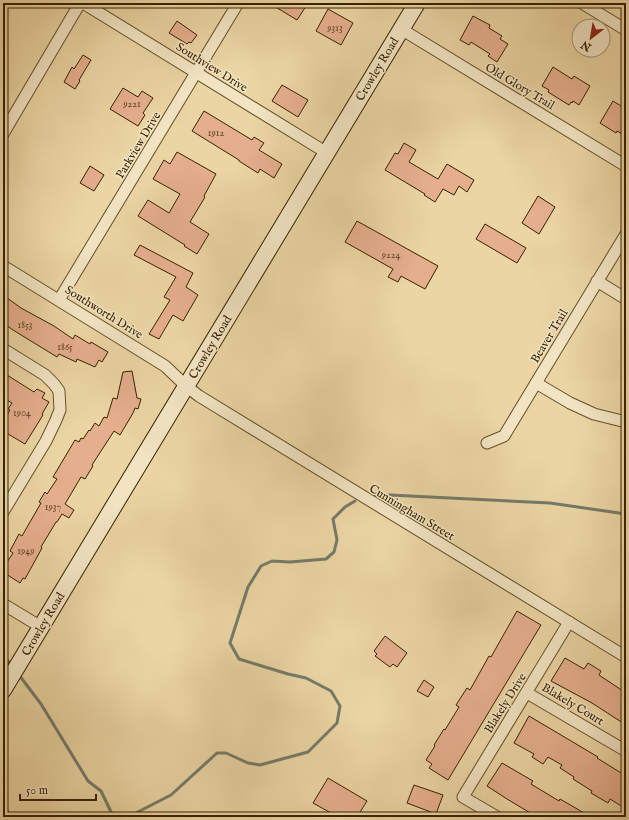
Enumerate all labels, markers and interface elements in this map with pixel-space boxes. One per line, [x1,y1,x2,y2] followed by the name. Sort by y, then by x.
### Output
[571,18,611,58] north arrow
[326,22,343,35] house number: 9313
[353,34,403,104] street label: Crowley Road
[578,37,595,55] text: N
[173,39,251,96] street label: Southview Drive
[482,60,558,113] street label: Old Glory Trail
[122,98,141,111] house number: 9221
[113,109,164,181] street label: Parkview Drive
[208,127,225,140] house number: 1912
[381,249,400,262] house number: 9224
[62,283,146,343] street label: Southworth Drive
[527,306,572,366] street label: Beaver Trail
[186,312,236,382] street label: Crowley Road
[17,319,33,332] house number: 1853
[57,341,73,354] house number: 1865
[13,407,31,420] house number: 1904
[366,481,457,544] street label: Cunningham Street
[45,501,62,514] house number: 1937
[17,545,35,558] house number: 1949
[19,589,69,659] street label: Crowley Road
[481,670,530,736] street label: Blakely Drive
[539,680,606,729] street label: Blakely Court
[20,776,96,802] scale bar
[26,783,48,798] text: 50 m

